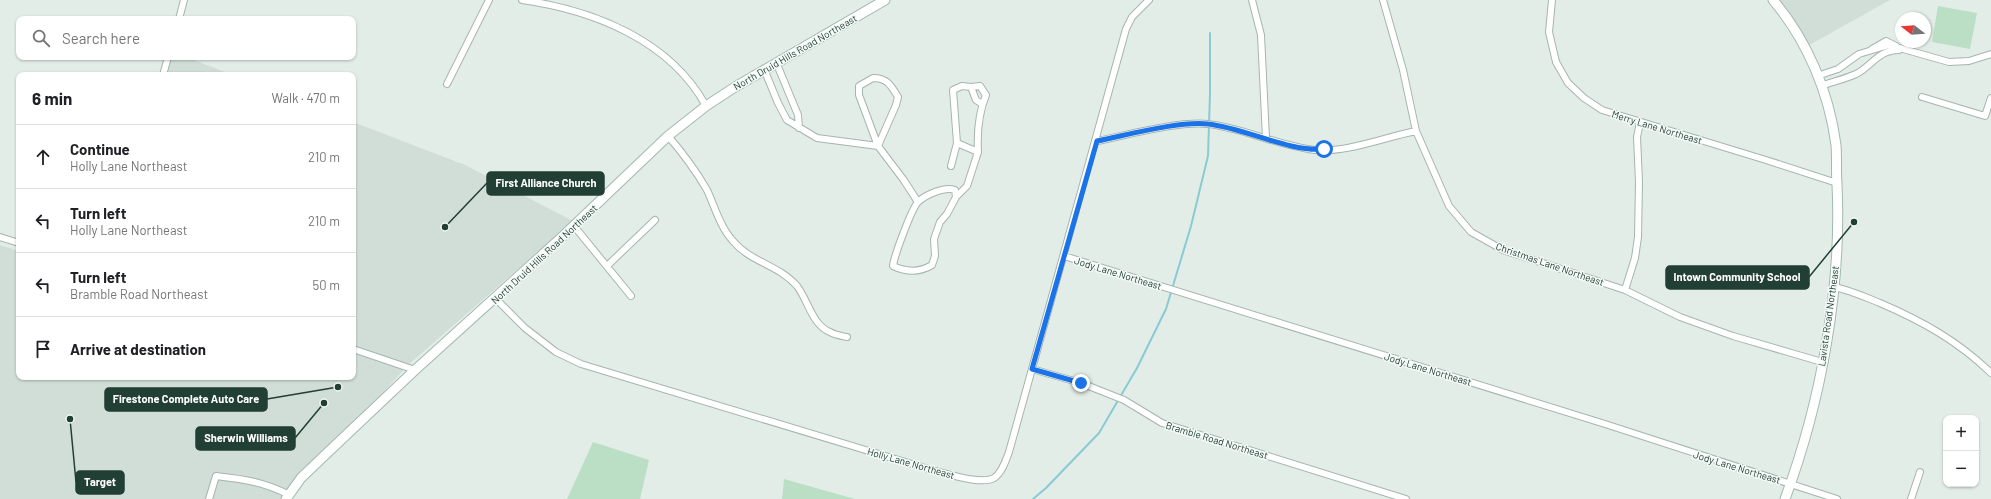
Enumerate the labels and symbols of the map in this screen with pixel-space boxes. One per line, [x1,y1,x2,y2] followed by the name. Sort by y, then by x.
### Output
[731,11,859,92] street label: North Druid Hills Road Northeast
[1895,12,1931,48] north arrow
[1610,108,1704,147] street label: Merry Lane Northeast
[1315,140,1333,158] route start
[487,172,604,195] callout: First Alliance Church
[495,176,597,189] text: First Alliance Church
[488,201,600,306] street label: North Druid Hills Road Northeast
[1494,240,1606,288] street label: Christmas Lane Northeast
[1073,254,1163,292] street label: Jody Lane Northeast
[1815,265,1841,367] street label: Lavista Road Northeast
[1666,266,1809,289] callout: Intown Community School
[1674,270,1801,283] text: Intown Community School
[1383,350,1473,388] street label: Jody Lane Northeast
[1072,374,1090,392] route end
[105,388,267,411] callout: Firestone Complete Auto Care
[113,392,259,405] text: Firestone Complete Auto Care
[1164,419,1270,461] street label: Bramble Road Northeast
[196,427,295,450] callout: Sherwin Williams
[204,431,288,444] text: Sherwin Williams
[866,445,956,481] street label: Holly Lane Northeast
[1692,448,1782,486] street label: Jody Lane Northeast
[76,471,124,494] callout: Target
[84,475,116,488] text: Target

